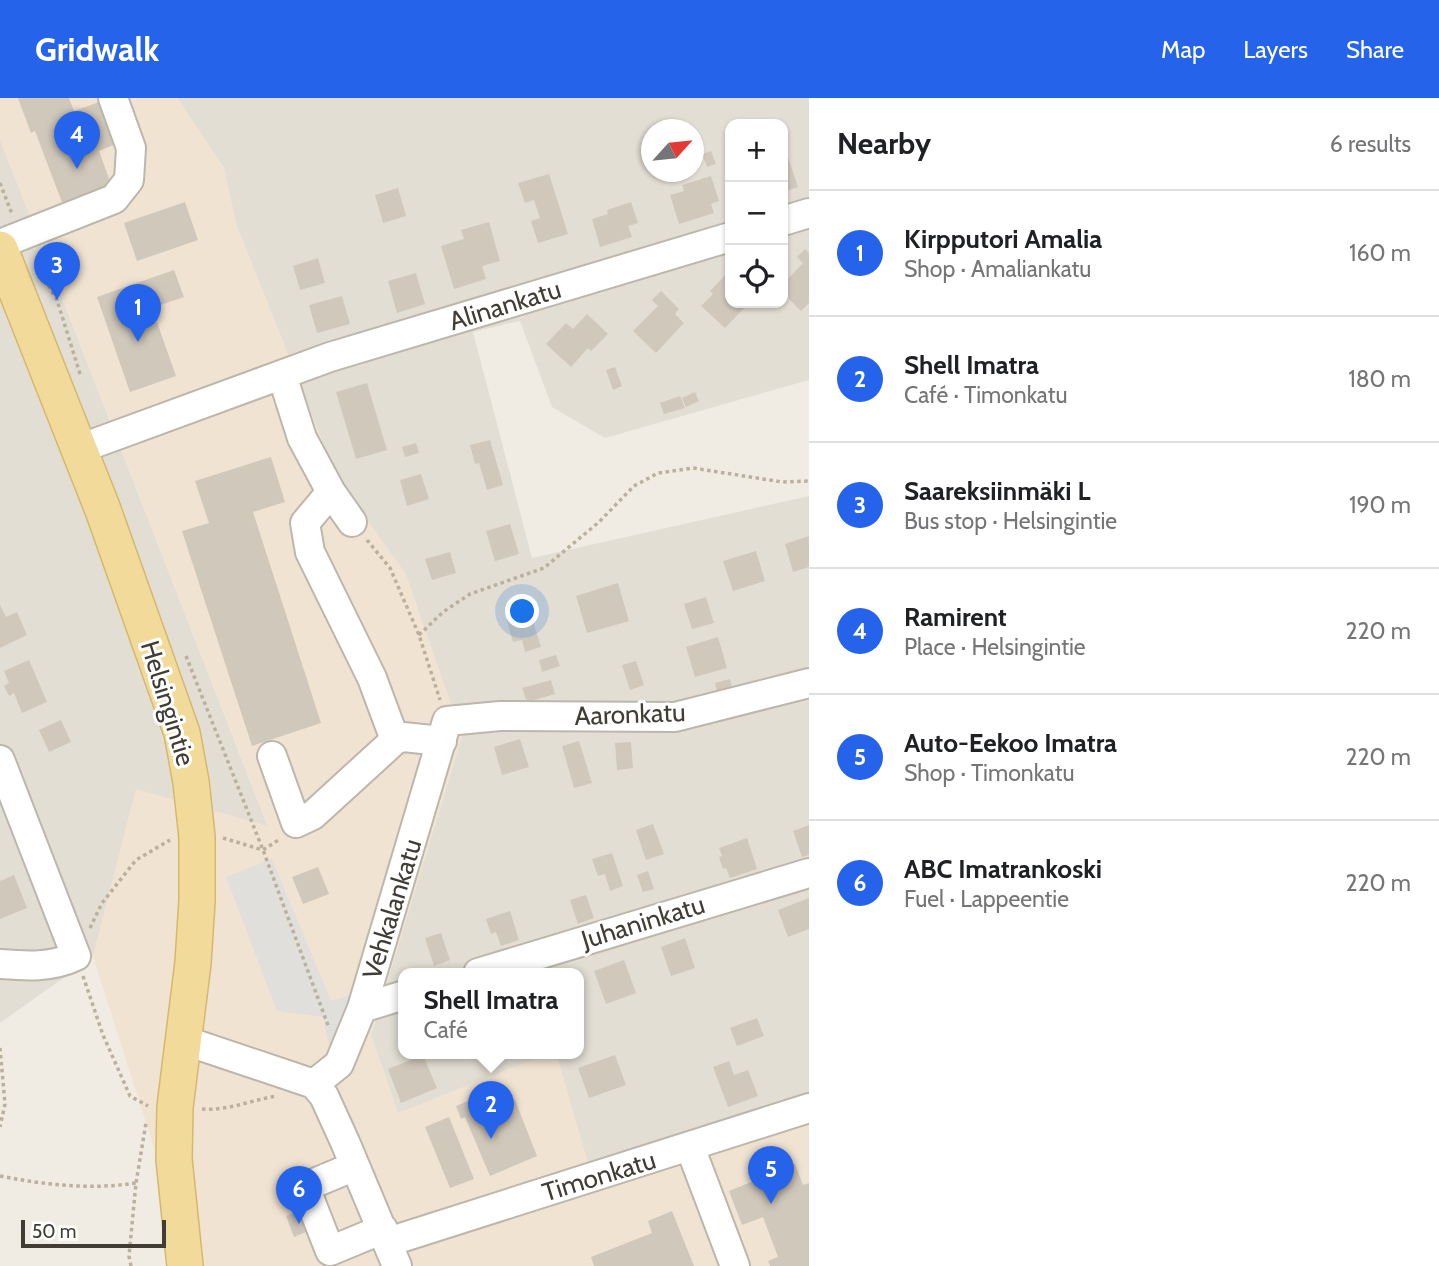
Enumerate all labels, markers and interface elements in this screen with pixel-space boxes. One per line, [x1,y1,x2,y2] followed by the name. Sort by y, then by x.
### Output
[35,29,159,69] text: Gridwalk
[1161,35,1205,64] text: Map
[1243,35,1308,64] text: Layers
[1346,35,1404,64] text: Share
[54,111,100,169] pin: 4
[641,119,704,182] north arrow
[725,119,788,308] map controls
[725,119,788,182] button: +
[837,125,931,162] text: Nearby
[1330,130,1411,158] text: 6 results
[725,182,788,245] button: −
[904,223,1102,255] text: Kirpputori Amalia
[856,239,864,267] text: 1
[1349,239,1411,267] text: 160 m
[34,242,80,300] pin: 3
[725,245,788,308] button: locate
[904,255,1091,283] text: Shop · Amaliankatu
[445,273,565,337] street label: Alinankatu
[115,284,161,342] pin: 1
[904,349,1039,381] text: Shell Imatra
[854,365,866,393] text: 2
[1348,365,1411,393] text: 180 m
[904,381,1067,409] text: Café · Timonkatu
[904,475,1090,507] text: Saareksiinmäki L
[854,491,866,519] text: 3
[1349,491,1411,519] text: 190 m
[904,507,1117,535] text: Bus stop · Helsingintie
[505,594,539,628] your location
[904,601,1007,633] text: Ramirent
[853,617,867,645] text: 4
[1345,617,1411,645] text: 220 m
[904,633,1086,661] text: Place · Helsingintie
[134,637,202,769] street label: Helsingintie
[574,696,686,732] street label: Aaronkatu
[904,727,1117,759] text: Auto-Eekoo Imatra
[854,743,866,771] text: 5
[1345,743,1411,771] text: 220 m
[904,759,1074,787] text: Shop · Timonkatu
[356,835,428,983] street label: Vehkalankatu
[904,853,1102,885] text: ABC Imatrankoski
[854,869,866,897] text: 6
[1345,869,1411,897] text: 220 m
[904,885,1069,913] text: Fuel · Lappeentie
[577,888,709,956] street label: Juhaninkatu
[398,968,584,1059] popup
[424,984,558,1016] text: Shell Imatra
[424,1016,468,1044] text: Café
[468,1081,514,1139] pin: 2
[538,1144,660,1208] street label: Timonkatu
[748,1146,794,1204] pin: 5
[276,1166,322,1224] pin: 6
[21,1217,166,1249] scale bar
[32,1220,76,1243] text: 50 m

